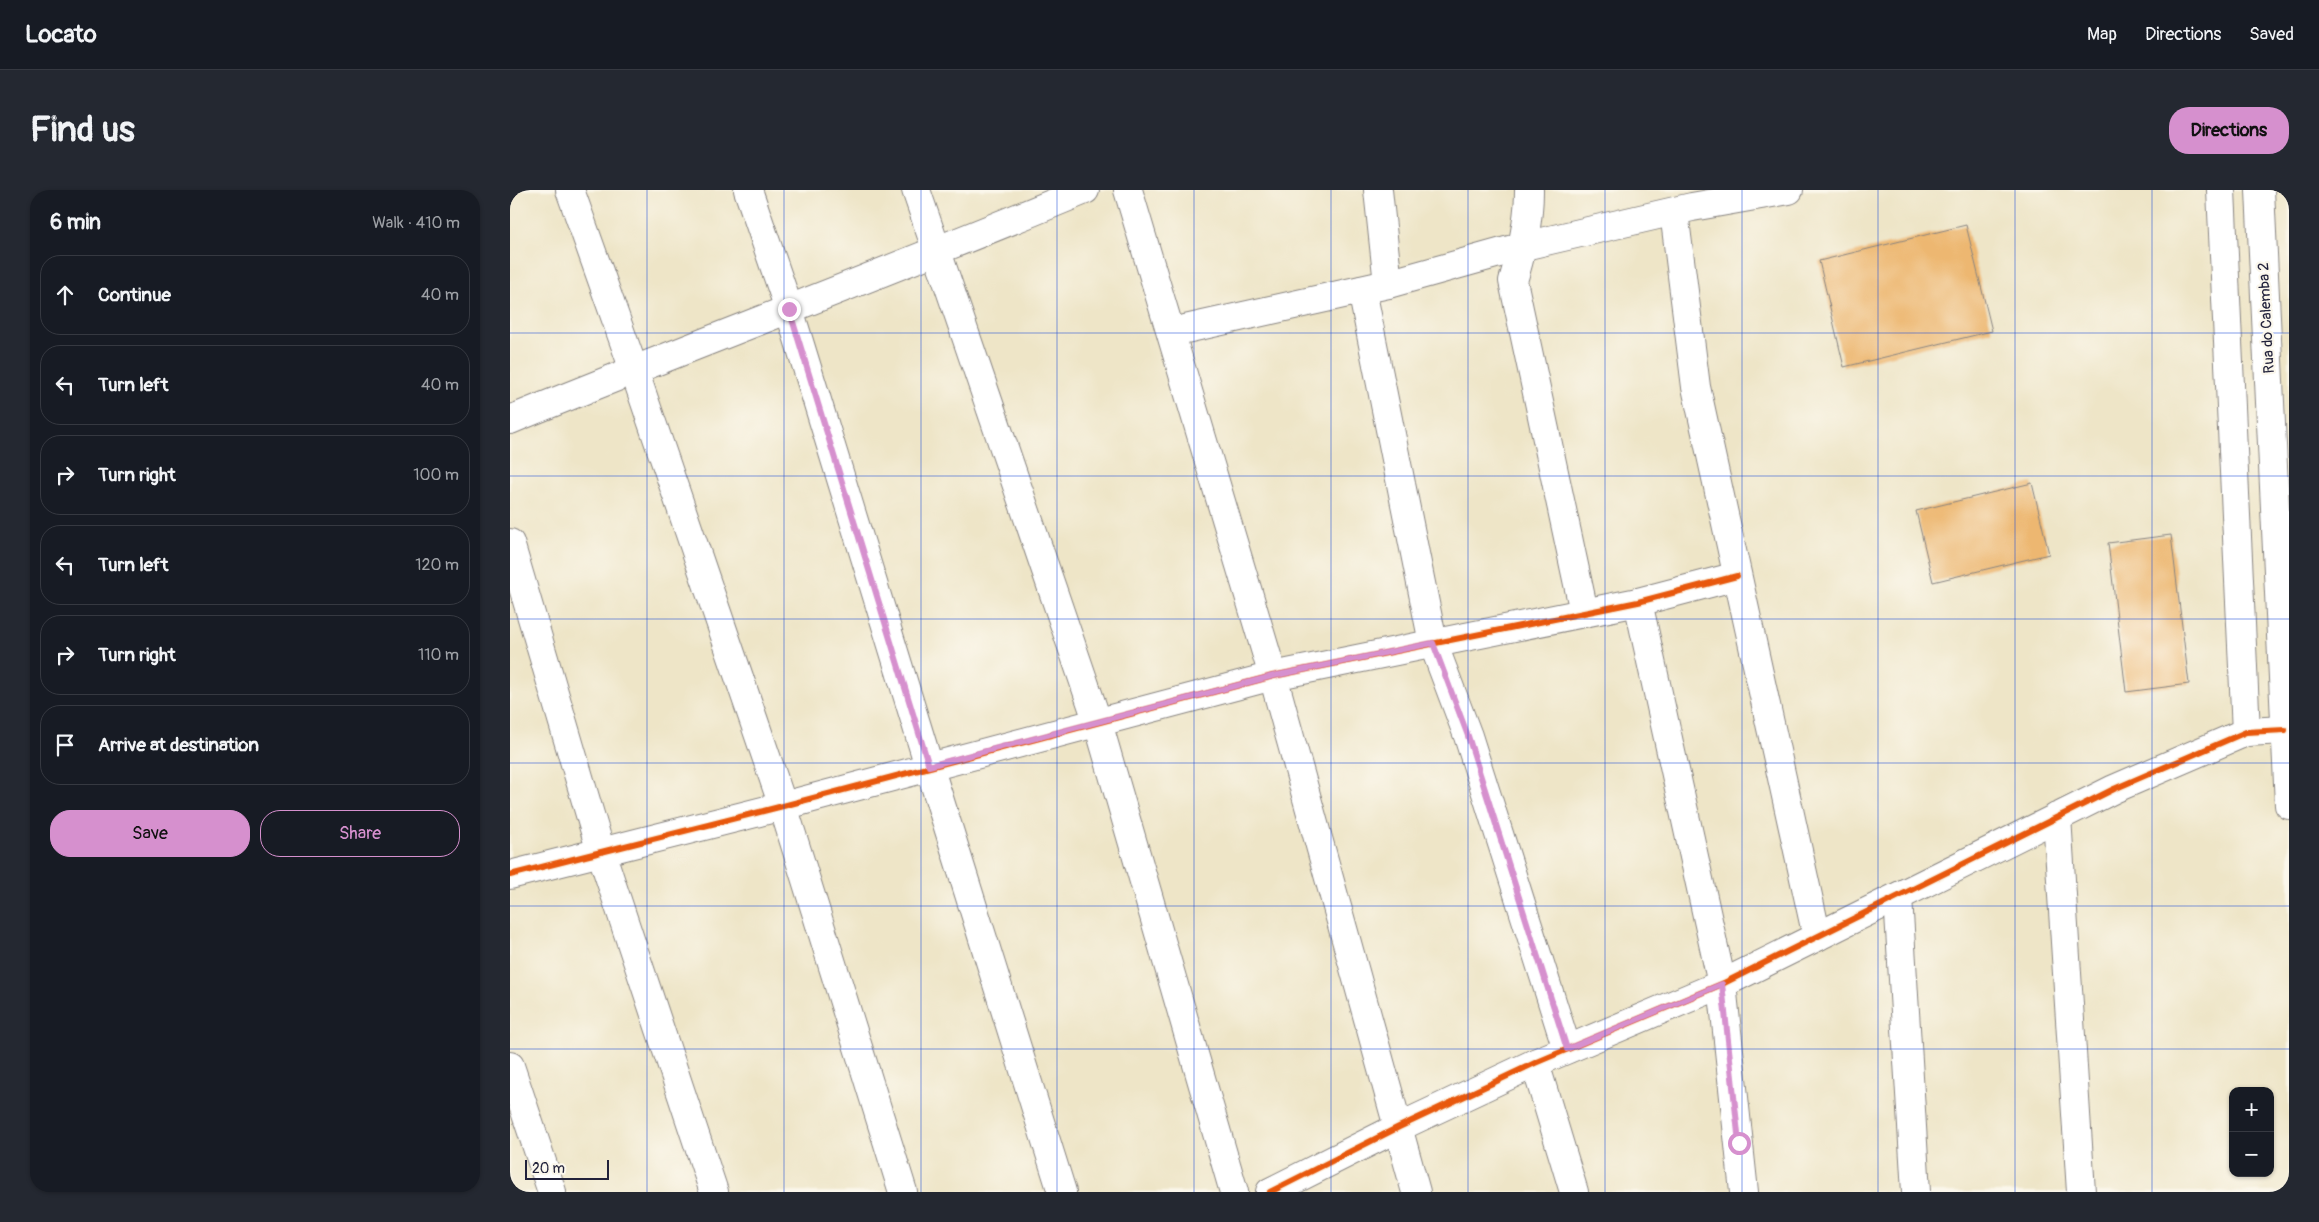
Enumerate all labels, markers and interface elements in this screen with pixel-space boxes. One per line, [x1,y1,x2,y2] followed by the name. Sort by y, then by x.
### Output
[25,20,97,49] text: Locato
[2087,23,2117,46] text: Map
[2145,23,2221,46] text: Directions
[2249,23,2294,46] text: Saved
[2169,107,2289,154] button: Directions
[30,108,135,152] text: Find us
[50,209,101,236] text: 6 min
[372,213,460,233] text: Walk · 410 m
[2254,262,2279,374] street label: Rua do Calemba 2
[51,281,79,309] icon: ahead
[98,283,171,307] text: Continue
[421,285,459,305] text: 40 m
[778,298,801,321] route end
[51,371,79,399] icon: left
[98,373,168,397] text: Turn left
[421,375,459,395] text: 40 m
[51,461,79,489] icon: right
[98,463,176,487] text: Turn right
[413,465,459,485] text: 100 m
[51,551,79,579] icon: left
[98,553,168,577] text: Turn left
[415,555,459,575] text: 120 m
[51,641,79,669] icon: right
[98,643,176,667] text: Turn right
[418,645,459,665] text: 110 m
[51,731,79,759] icon: arrive
[98,733,259,757] text: Arrive at destination
[50,810,250,857] button: Save
[260,810,460,857] button: Share
[2229,1087,2274,1177] map controls
[2229,1087,2274,1132] button: +
[1728,1132,1751,1155] route start
[2229,1132,2274,1177] button: −
[525,1157,609,1180] scale bar
[532,1160,565,1177] text: 20 m

